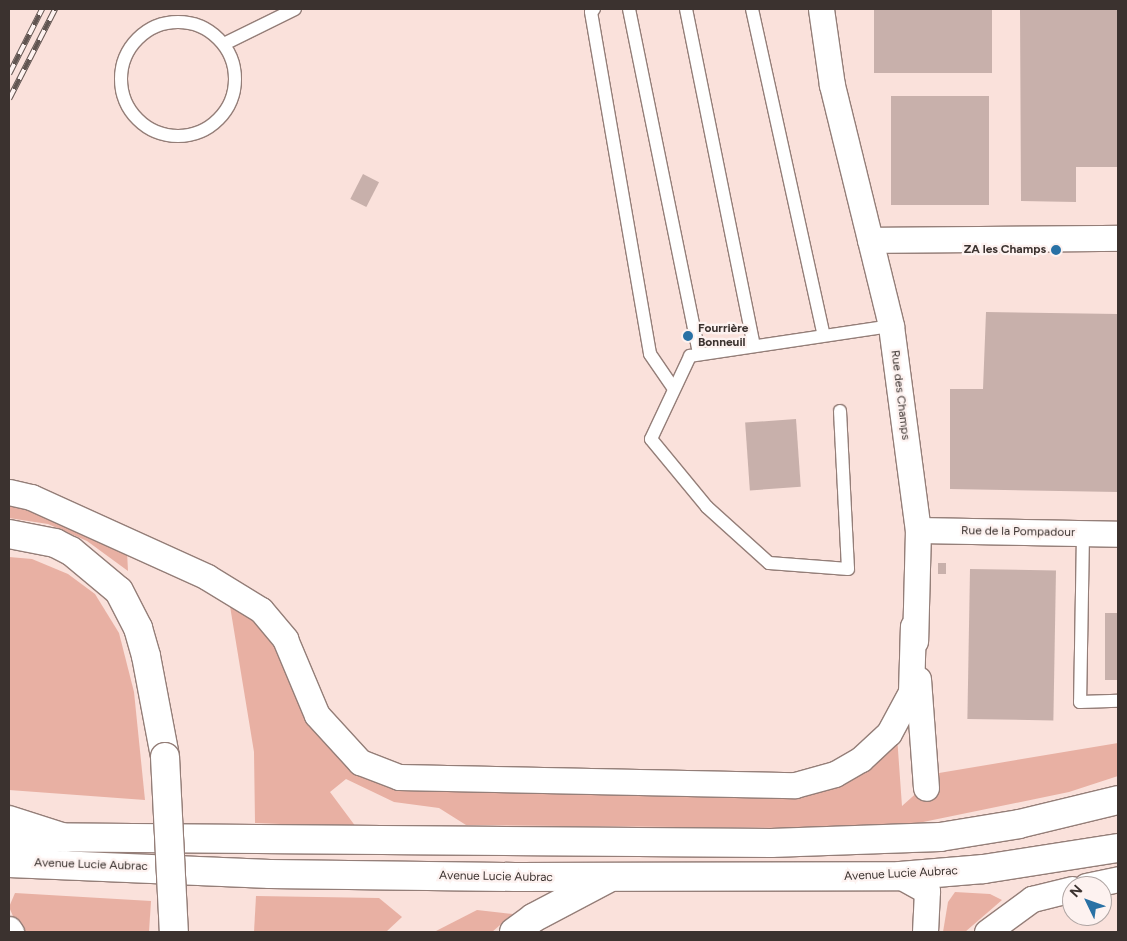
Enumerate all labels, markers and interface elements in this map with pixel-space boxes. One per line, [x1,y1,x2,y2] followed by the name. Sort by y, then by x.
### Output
[964,243,1046,257] place label: ZA les Champs
[1050,244,1062,256] marker: ZA les Champs
[698,322,748,350] place label: Fourrière Bonneuil
[682,330,694,342] marker: Fourrière Bonneuil
[887,349,913,441] street label: Rue des Champs
[961,524,1075,540] street label: Rue de la Pompadour
[34,856,148,874] street label: Avenue Lucie Aubrac
[844,864,958,884] street label: Avenue Lucie Aubrac
[439,869,553,885] street label: Avenue Lucie Aubrac
[1062,876,1112,926] north arrow
[1066,882,1086,901] text: N

